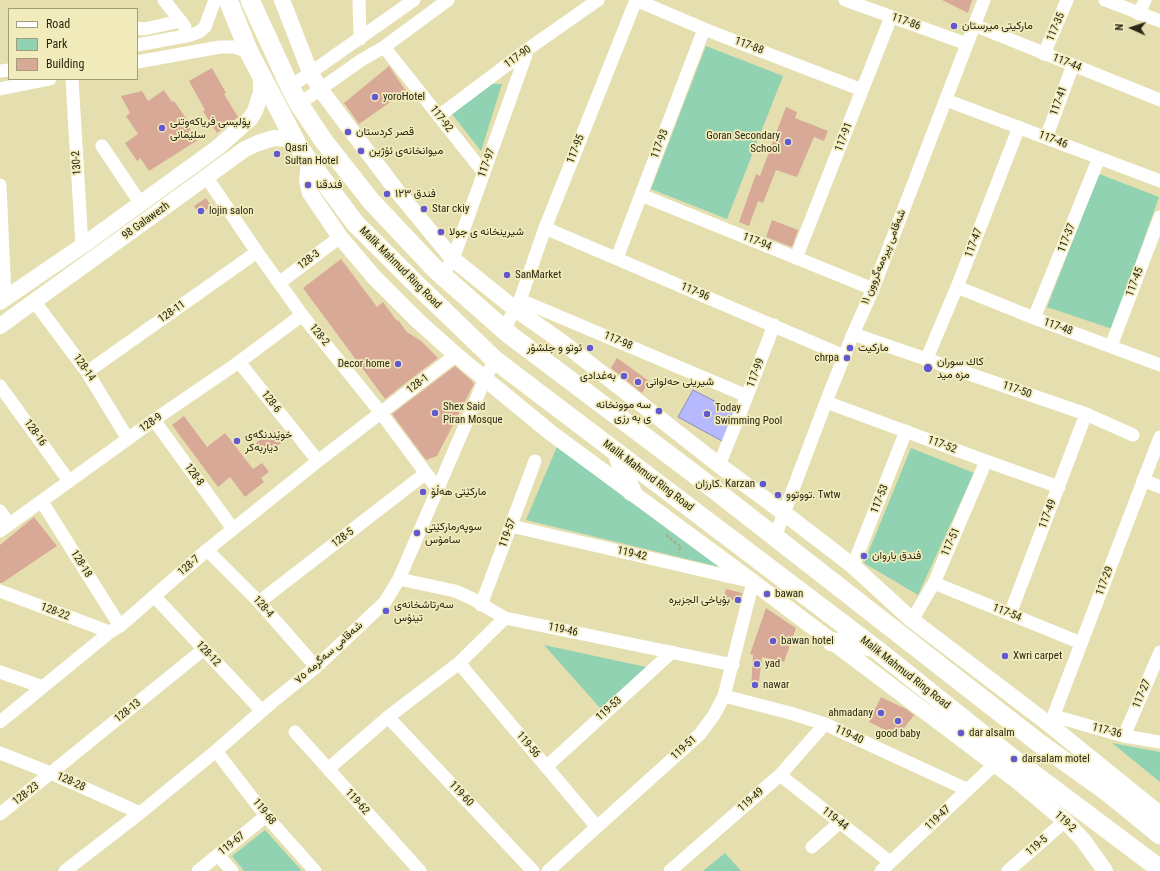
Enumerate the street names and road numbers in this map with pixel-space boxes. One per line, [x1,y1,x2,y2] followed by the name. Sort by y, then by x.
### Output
[890,11,922,33] street label: 117-86
[1044,11,1068,43] street label: 117-35
[733,34,765,58] street label: 117-88
[502,43,534,71] street label: 117-90
[1051,51,1083,75] street label: 117-44
[1048,85,1070,117] street label: 117-41
[427,103,455,135] street label: 117-92
[832,121,856,153] street label: 117-91
[648,128,672,160] street label: 117-93
[1037,128,1069,152] street label: 117-46
[564,133,588,165] street label: 117-95
[476,147,498,179] street label: 117-97
[70,150,84,176] street label: 130-2
[120,199,172,243] street label: 98 Galawezh
[859,208,909,306] street label: شەقامی پیرەمەگروون ١١
[1055,222,1079,254] street label: 117-37
[356,224,444,312] street label: Malik Mahmud Ring Road
[962,227,986,259] street label: 117-47
[741,230,773,254] street label: 117-94
[295,247,323,273] street label: 128-3
[1123,266,1147,298] street label: 117-45
[679,280,711,304] street label: 117-96
[156,298,188,326] street label: 128-11
[1042,316,1074,338] street label: 117-48
[306,321,332,349] street label: 128-2
[602,329,634,353] street label: 117-98
[70,352,98,384] street label: 128-14
[744,357,768,389] street label: 117-99
[404,371,432,397] street label: 128-1
[1001,379,1033,401] street label: 117-50
[258,388,284,416] street label: 128-6
[137,411,165,435] street label: 128-9
[21,417,49,449] street label: 128-16
[926,433,958,457] street label: 117-52
[600,438,696,514] street label: Malik Mahmud Ring Road
[181,461,207,489] street label: 128-8
[868,483,892,515] street label: 117-53
[1036,498,1060,530] street label: 117-49
[497,517,519,549] street label: 119-57
[329,525,357,551] street label: 128-5
[939,526,963,558] street label: 117-51
[616,544,648,564] street label: 119-42
[67,548,95,580] street label: 128-18
[175,553,203,579] street label: 128-7
[1093,565,1117,597] street label: 117-29
[250,593,276,621] street label: 128-4
[39,600,71,624] street label: 128-22
[991,601,1023,625] street label: 117-54
[292,619,366,687] street label: شەقامی سەگرمە ٧٥
[547,620,579,640] street label: 119-46
[857,634,953,712] street label: Malik Mahmud Ring Road
[193,639,223,669] street label: 128-12
[1130,678,1154,710] street label: 117-27
[593,694,625,724] street label: 119-53
[112,696,144,726] street label: 128-13
[1091,721,1123,741] street label: 117-36
[833,723,865,747] street label: 119-40
[513,729,543,761] street label: 119-56
[668,733,700,763] street label: 119-51
[55,770,87,794] street label: 128-28
[446,779,476,809] street label: 119-60
[10,780,42,808] street label: 128-23
[735,785,767,815] street label: 119-49
[342,786,372,818] street label: 119-62
[249,796,279,828] street label: 119-68
[923,803,953,833] street label: 119-47
[819,805,851,833] street label: 119-44
[1052,809,1078,835] street label: 119-2
[216,829,248,859] street label: 119-67
[1023,833,1051,859] street label: 119-5

